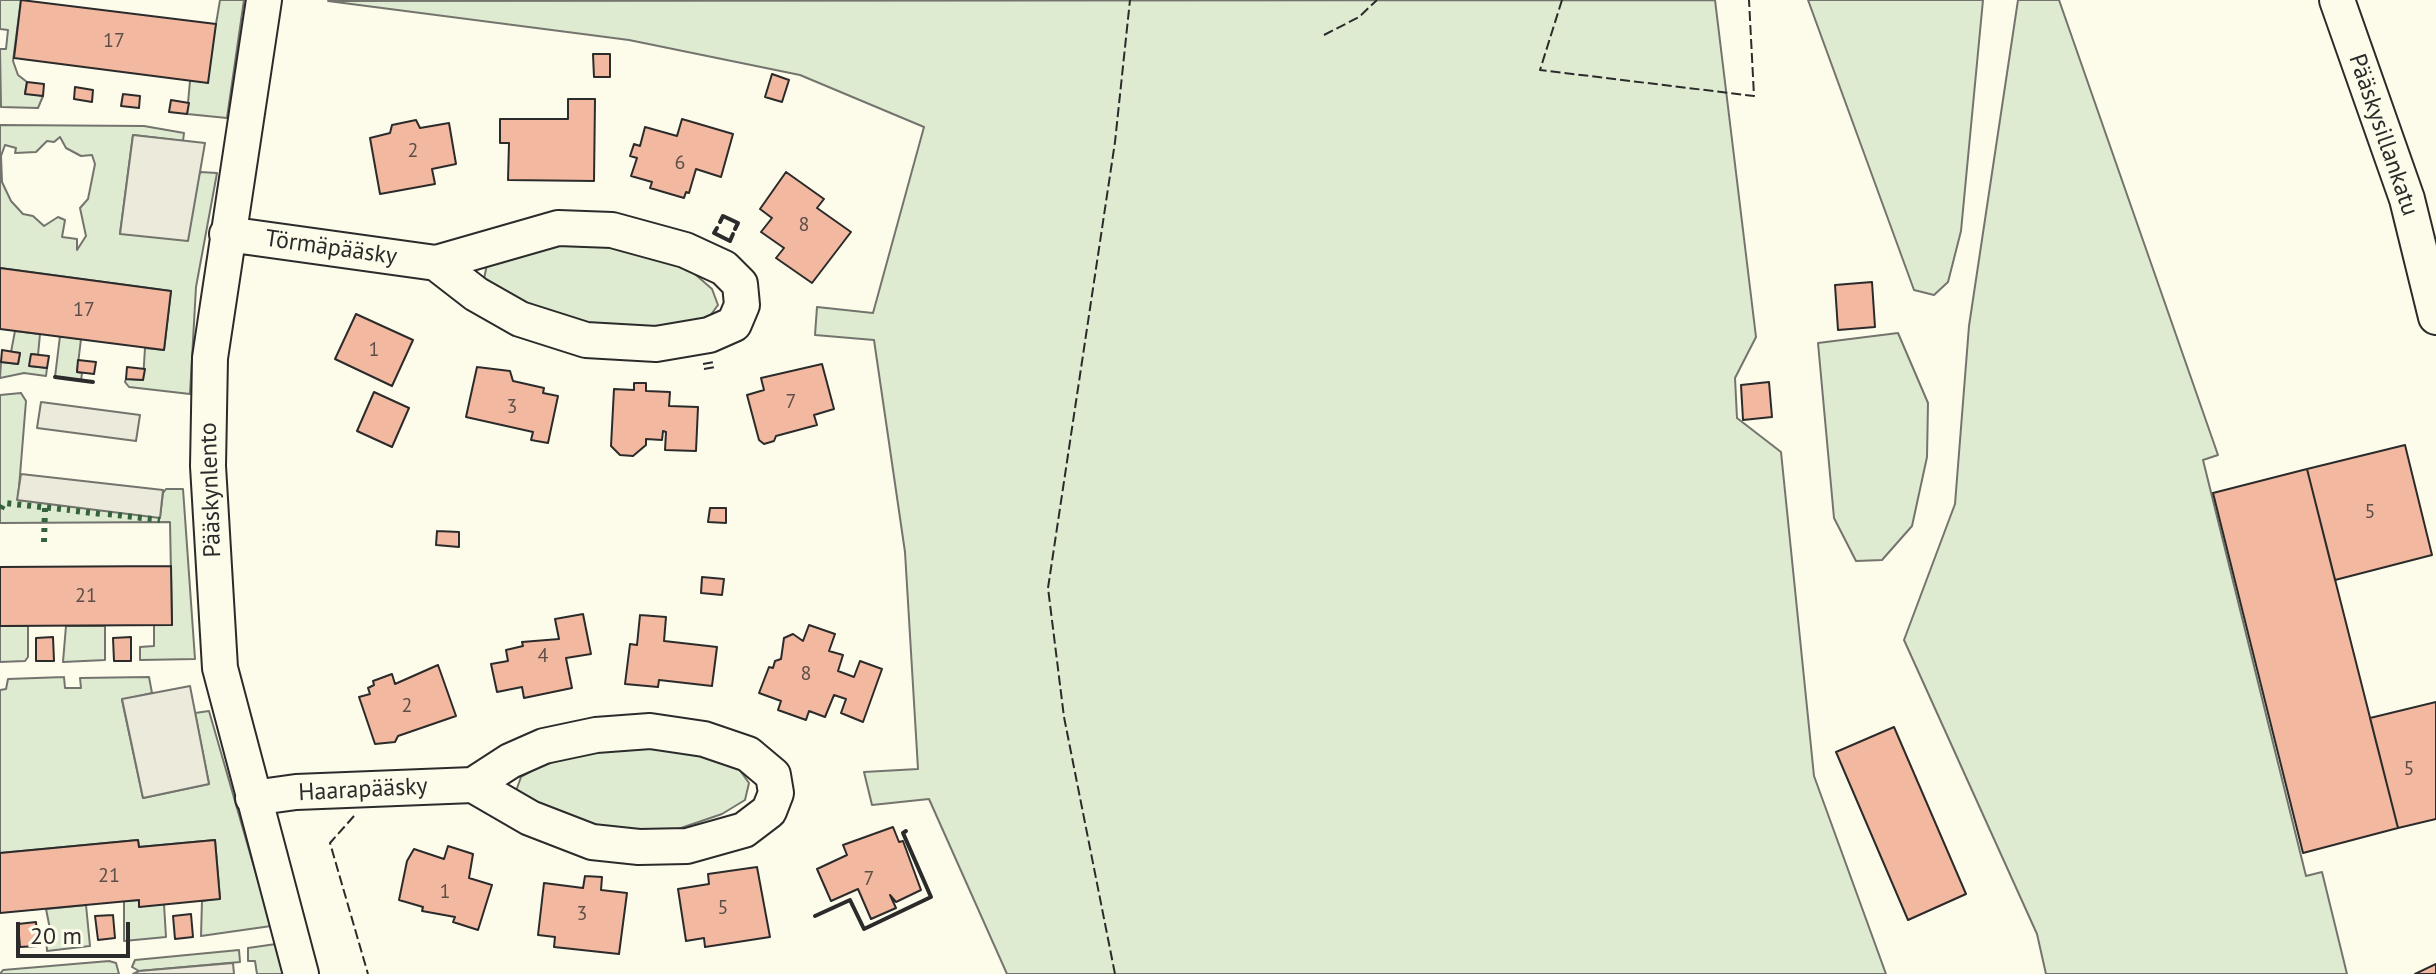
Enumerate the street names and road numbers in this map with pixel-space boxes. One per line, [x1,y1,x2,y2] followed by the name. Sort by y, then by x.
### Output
[2342,50,2424,220] street label: Pääskysillankatu
[263,225,399,271] street label: Törmäpääsky
[194,422,228,558] street label: Pääskynlento
[298,772,428,808] street label: Haarapääsky

